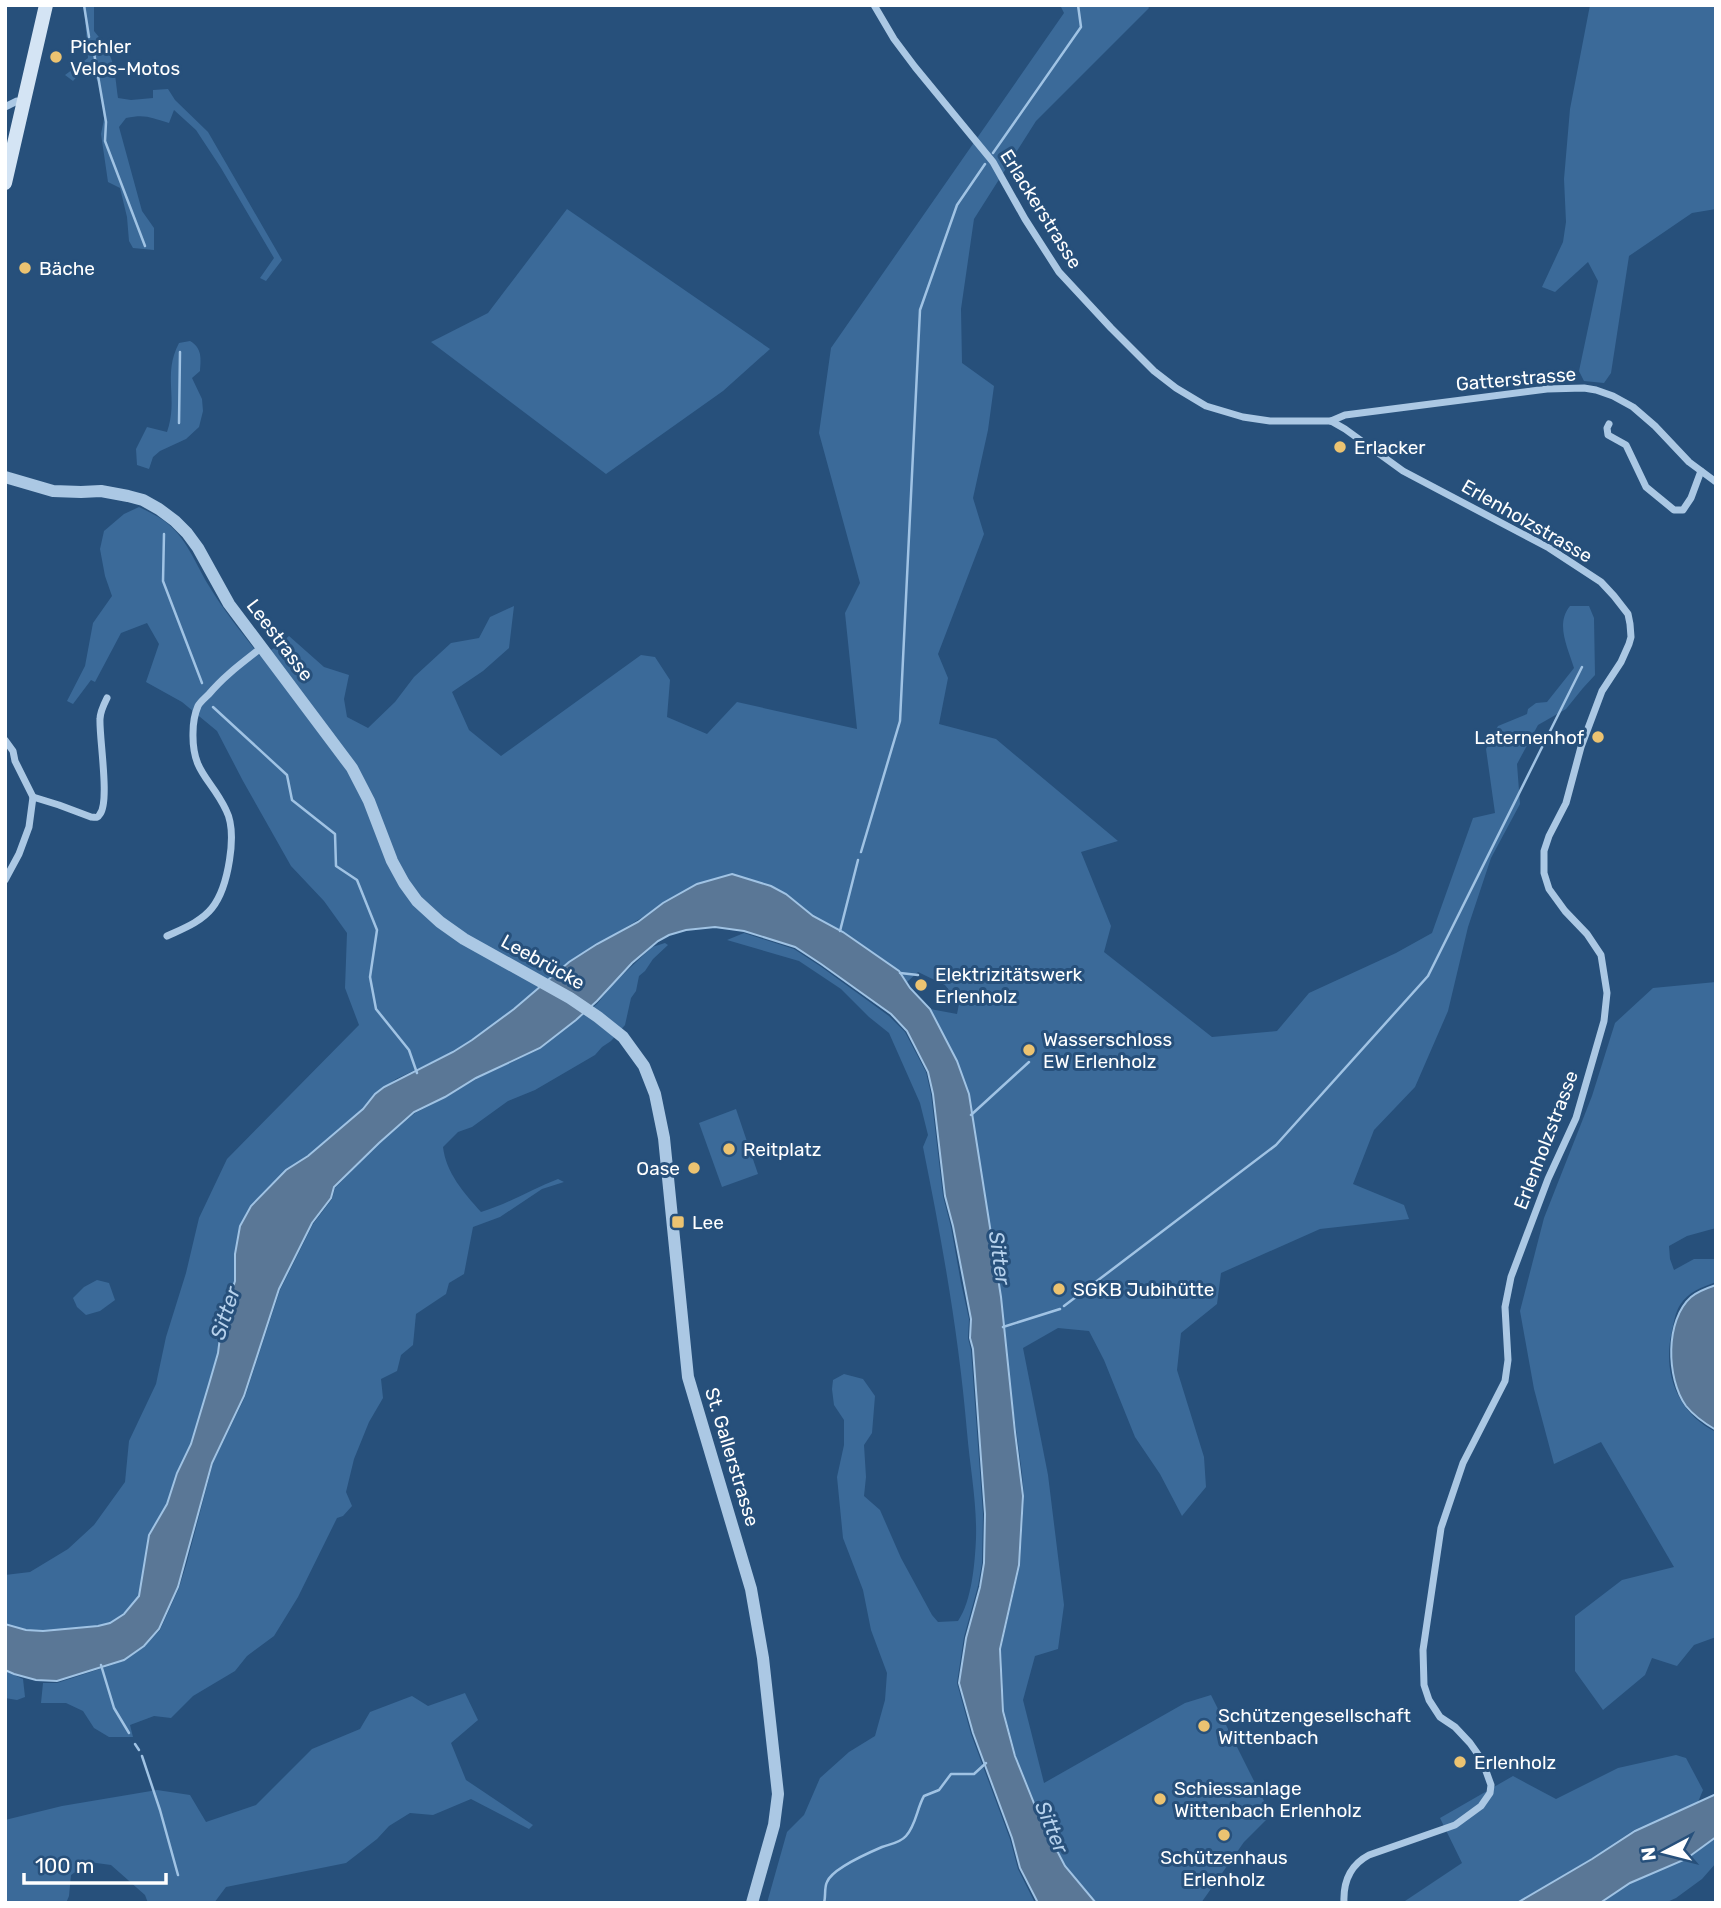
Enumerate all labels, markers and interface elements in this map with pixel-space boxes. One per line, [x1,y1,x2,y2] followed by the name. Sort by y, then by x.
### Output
[70,35,180,80] place label: Pichler Velos-Motos
[48,49,64,65] marker: Pichler Velos-Motos
[995,145,1087,273] street label: Erlackerstrasse
[39,257,95,280] place label: Bäche
[17,260,33,276] marker: Bäche
[1455,362,1577,396] street label: Gatterstrasse
[1354,436,1426,459] place label: Erlacker
[1332,439,1348,455] marker: Erlacker
[1458,474,1596,568] street label: Erlenholzstrasse
[242,595,318,685] street label: Leestrasse
[1474,726,1585,749] place label: Laternenhof
[1590,729,1606,745] marker: Laternenhof
[497,930,589,994] street label: Leebrücke
[935,963,1083,1008] place label: Elektrizitätswerk Erlenholz
[913,977,929,993] marker: Elektrizitätswerk Erlenholz
[1043,1028,1172,1073] place label: Wasserschloss EW Erlenholz
[1021,1042,1037,1058] marker: Wasserschloss EW Erlenholz
[1509,1067,1583,1213] street label: Erlenholzstrasse
[743,1138,821,1161] place label: Reitplatz
[721,1141,737,1157] marker: Reitplatz
[636,1157,680,1180] place label: Oase
[686,1160,702,1176] marker: Oase
[692,1211,724,1234] place label: Lee
[670,1214,686,1230] marker: Lee
[984,1230,1016,1287] water label: Sitter
[1073,1278,1214,1301] place label: SGKB Jubihütte
[1051,1281,1067,1297] marker: SGKB Jubihütte
[205,1283,246,1343] water label: Sitter
[700,1385,764,1529] street label: St. Gallerstrasse
[1218,1704,1411,1749] place label: Schützengesellschaft Wittenbach
[1196,1718,1212,1734] marker: Schützengesellschaft Wittenbach
[1474,1751,1556,1774] place label: Erlenholz
[1452,1754,1468,1770] marker: Erlenholz
[1174,1777,1362,1822] place label: Schiessanlage Wittenbach Erlenholz
[1152,1791,1168,1807] marker: Schiessanlage Wittenbach Erlenholz
[1030,1797,1074,1858] water label: Sitter
[1630,1817,1700,1887] north arrow
[1216,1827,1232,1843] marker: Schützenhaus Erlenholz
[24,1842,166,1886] scale bar
[1160,1846,1288,1891] place label: Schützenhaus Erlenholz
[1636,1846,1661,1862] text: N
[35,1853,94,1878] text: 100 m

